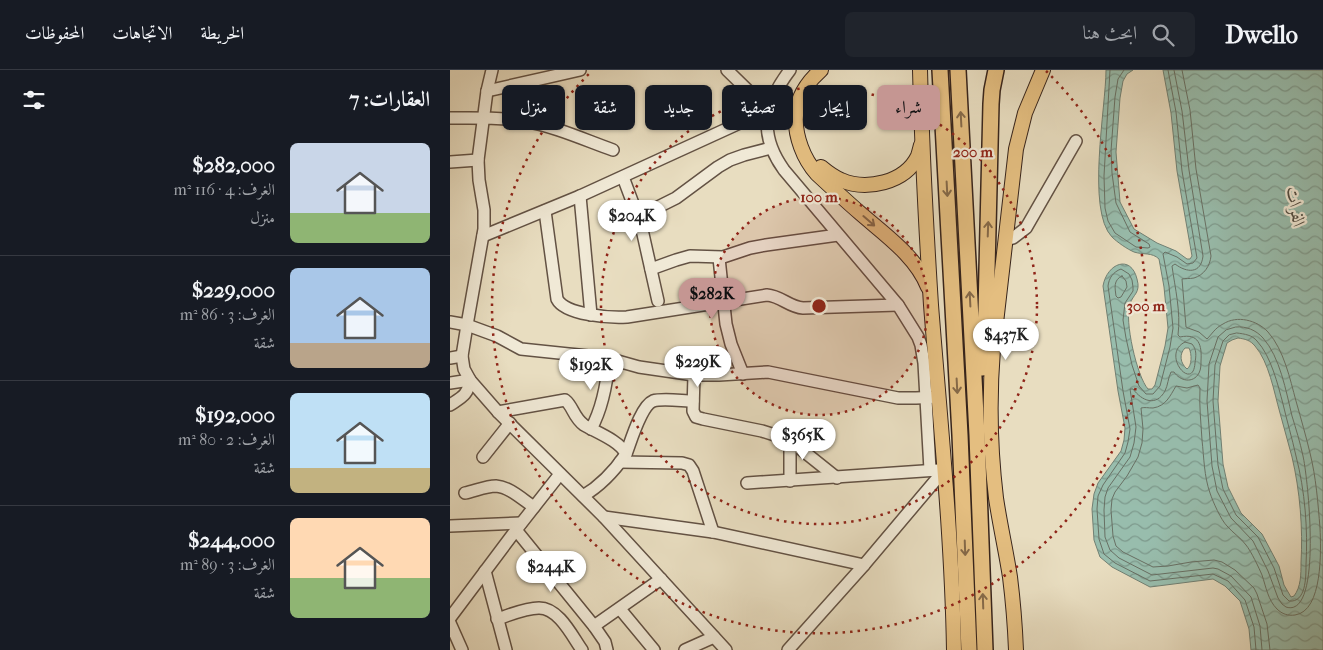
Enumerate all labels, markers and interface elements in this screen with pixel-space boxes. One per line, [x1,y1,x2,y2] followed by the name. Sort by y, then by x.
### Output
[845,12,1195,57] search box
[1149,21,1177,49] icon: search
[1225,21,1298,49] text: Dwello
[1082,22,1137,44] text: ابحث هنا
[25,23,84,44] text: المحفوظات
[112,23,172,44] text: الاتجاهات
[200,23,244,44] text: الخريطة
[502,85,565,130] chip: منزل
[575,85,635,130] chip: شقة
[645,85,712,130] chip: جديد
[722,85,793,130] chip: تصفية
[803,85,867,130] chip: إيجار
[877,85,940,130] chip: شراء
[20,86,48,114] icon: filters
[349,87,430,111] text: العقارات: 7
[956,112,965,128] one-way arrow
[953,143,993,161] text: 200 m
[192,153,275,177] text: $282,000
[330,163,390,223] icon: home
[174,180,275,199] text: الغرف: 4 · 116 m²
[942,180,951,196] one-way arrow
[1281,185,1309,229] water label: الفرات
[800,188,838,206] text: 100 m
[597,200,667,242] pin: $204K
[609,206,655,225] text: $204K
[250,208,275,227] text: منزل
[862,215,875,226] one-way arrow
[983,221,993,238] one-way arrow
[192,278,275,302] text: $229,000
[677,278,747,320] pin: $282K
[690,284,734,303] text: $282K
[330,288,390,348] icon: home
[965,291,975,308] one-way arrow
[810,297,828,315] centre of rings
[1127,297,1166,315] text: 300 m
[180,305,275,324] text: الغرف: 3 · 86 m²
[971,318,1041,361] pin: $437K
[984,325,1028,344] text: $437K
[254,333,275,352] text: شقة
[663,346,733,388] pin: $229K
[556,348,626,391] pin: $192K
[675,352,721,371] text: $229K
[570,355,612,374] text: $192K
[953,378,962,394] one-way arrow
[195,403,275,427] text: $192,000
[330,413,390,473] icon: home
[768,418,838,461] pin: $365K
[782,425,824,444] text: $365K
[178,430,275,449] text: الغرف: 2 · 80 m²
[254,458,275,477] text: شقة
[188,528,275,552] text: $244,000
[330,538,390,598] icon: home
[960,540,969,556] one-way arrow
[516,550,586,593] pin: $244K
[180,555,275,574] text: الغرف: 3 · 89 m²
[527,557,575,576] text: $244K
[254,583,275,602] text: شقة
[979,594,988,610] one-way arrow

